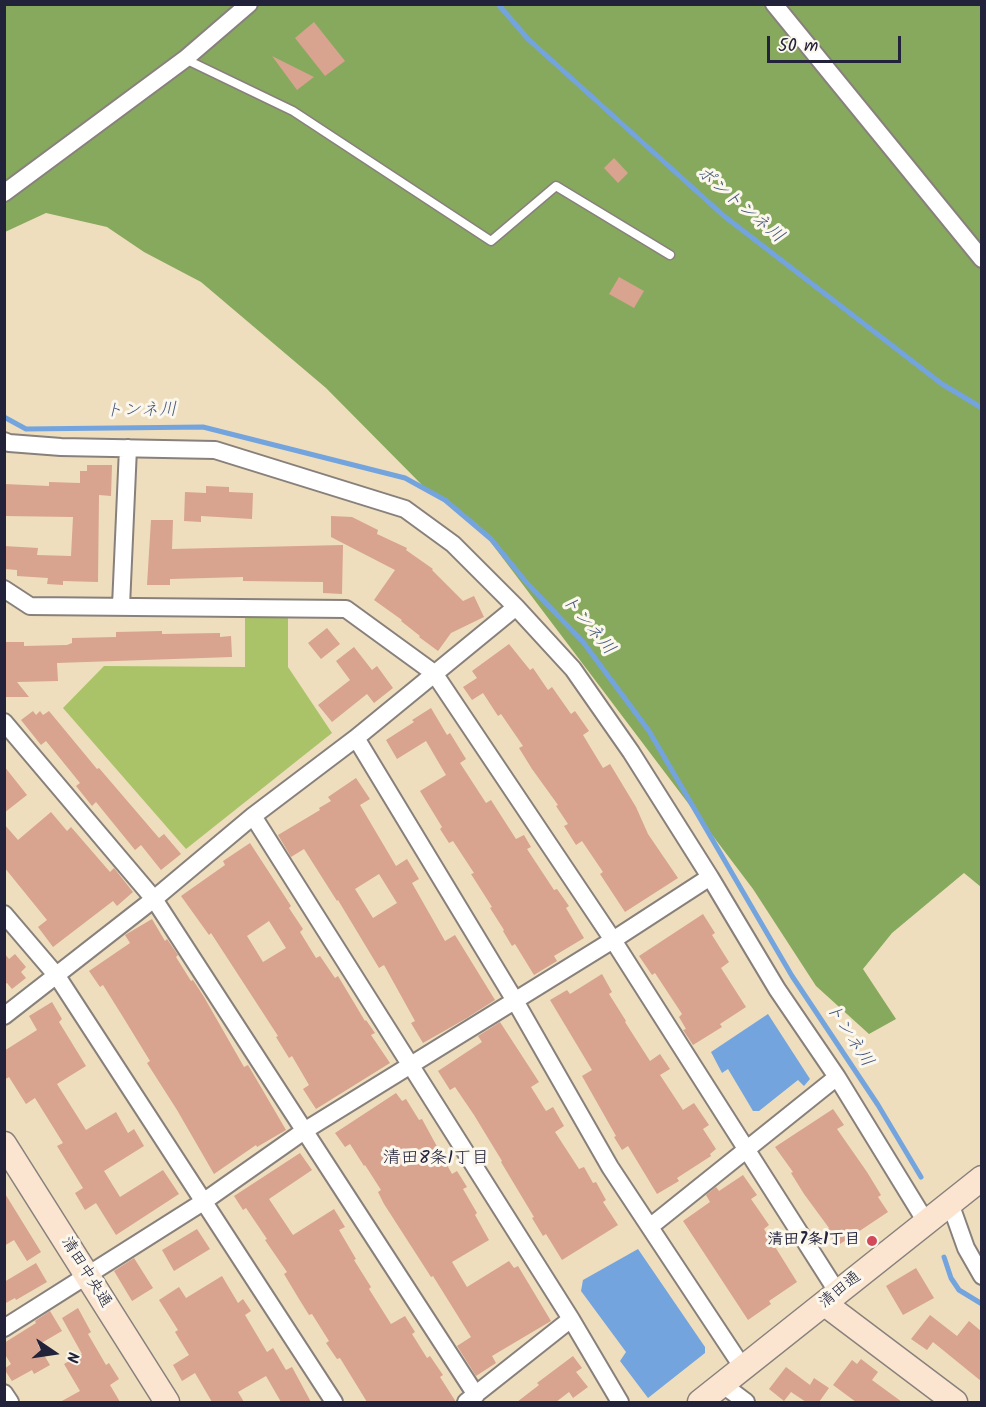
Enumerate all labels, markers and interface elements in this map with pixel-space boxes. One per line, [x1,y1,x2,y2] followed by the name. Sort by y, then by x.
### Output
[770,24,904,62] scale bar
[778,32,818,61] text: 50 m
[691,163,787,249] water label: ポントンネ川
[105,401,177,423] water label: トンネ川
[556,591,618,661] water label: トンネ川
[819,1000,877,1072] water label: トンネ川
[383,1149,489,1171] district label: 清田8条1丁目
[768,1231,860,1251] place label: 清田7条1丁目
[56,1234,114,1312] street label: 清田中央通
[865,1234,879,1248] marker: 清田7条1丁目
[816,1268,866,1314] street label: 清田通
[24,1323,84,1383] north arrow
[59,1349,85,1365] text: N

